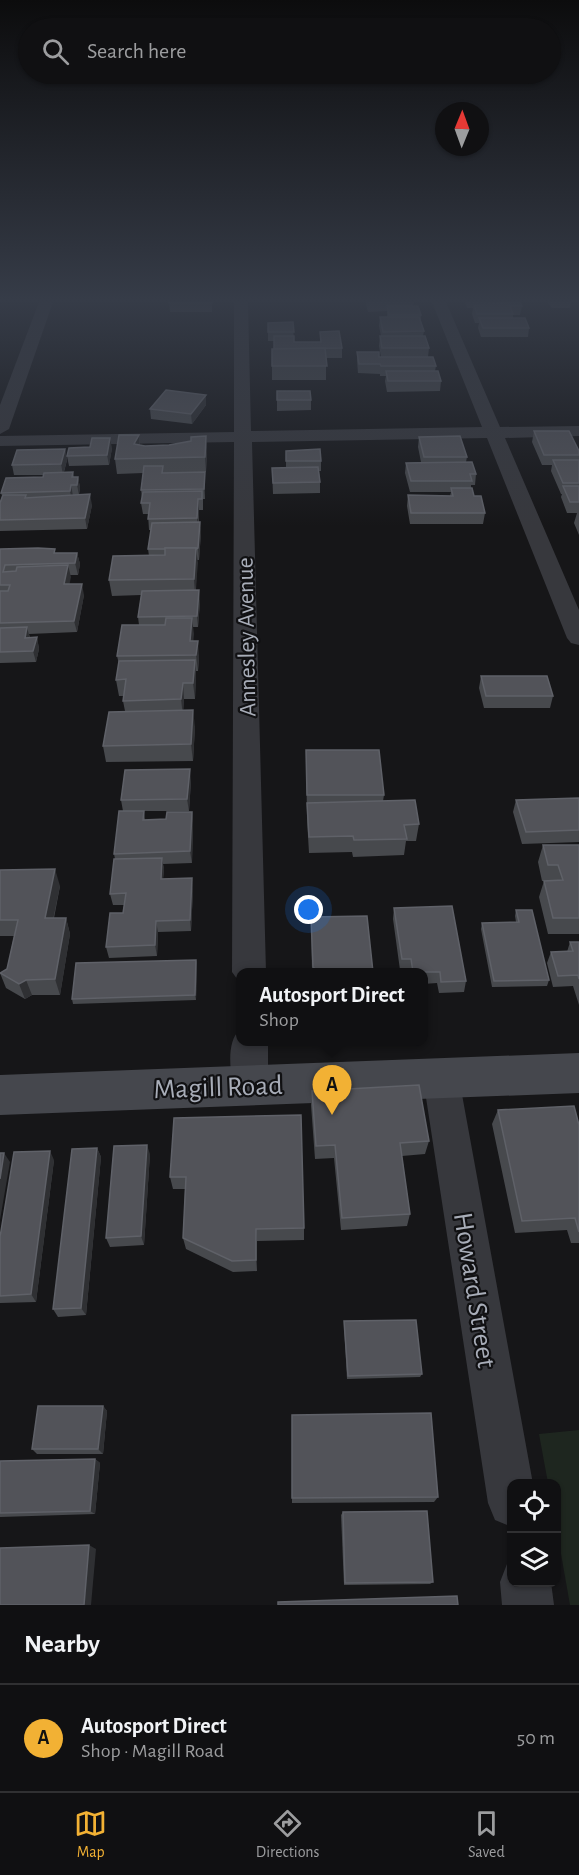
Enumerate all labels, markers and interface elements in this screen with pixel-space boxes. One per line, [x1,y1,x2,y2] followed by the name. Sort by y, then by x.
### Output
[18,18,561,84] search box
[39,35,72,68] icon: search
[87,40,186,62] text: Search here
[435,102,489,156] north arrow
[234,557,260,717] street label: Annesley Avenue
[294,895,323,924] your location
[236,968,428,1046] popup
[259,984,405,1006] text: Autosport Direct
[259,1010,299,1030] text: Shop
[312,1066,352,1115] pin: A
[153,1072,283,1104] street label: Magill Road
[448,1211,500,1370] street label: Howard Street
[507,1479,561,1587] map controls
[507,1479,561,1533] button: locate
[507,1533,561,1587] button: layers
[24,1631,100,1657] text: Nearby
[81,1715,227,1737] text: Autosport Direct
[38,1728,50,1748] text: A
[517,1728,555,1748] text: 50 m
[81,1741,224,1761] text: Shop · Magill Road
[74,1807,107,1862] tab: Map
[256,1807,320,1862] tab: Directions
[468,1807,505,1862] tab: Saved

